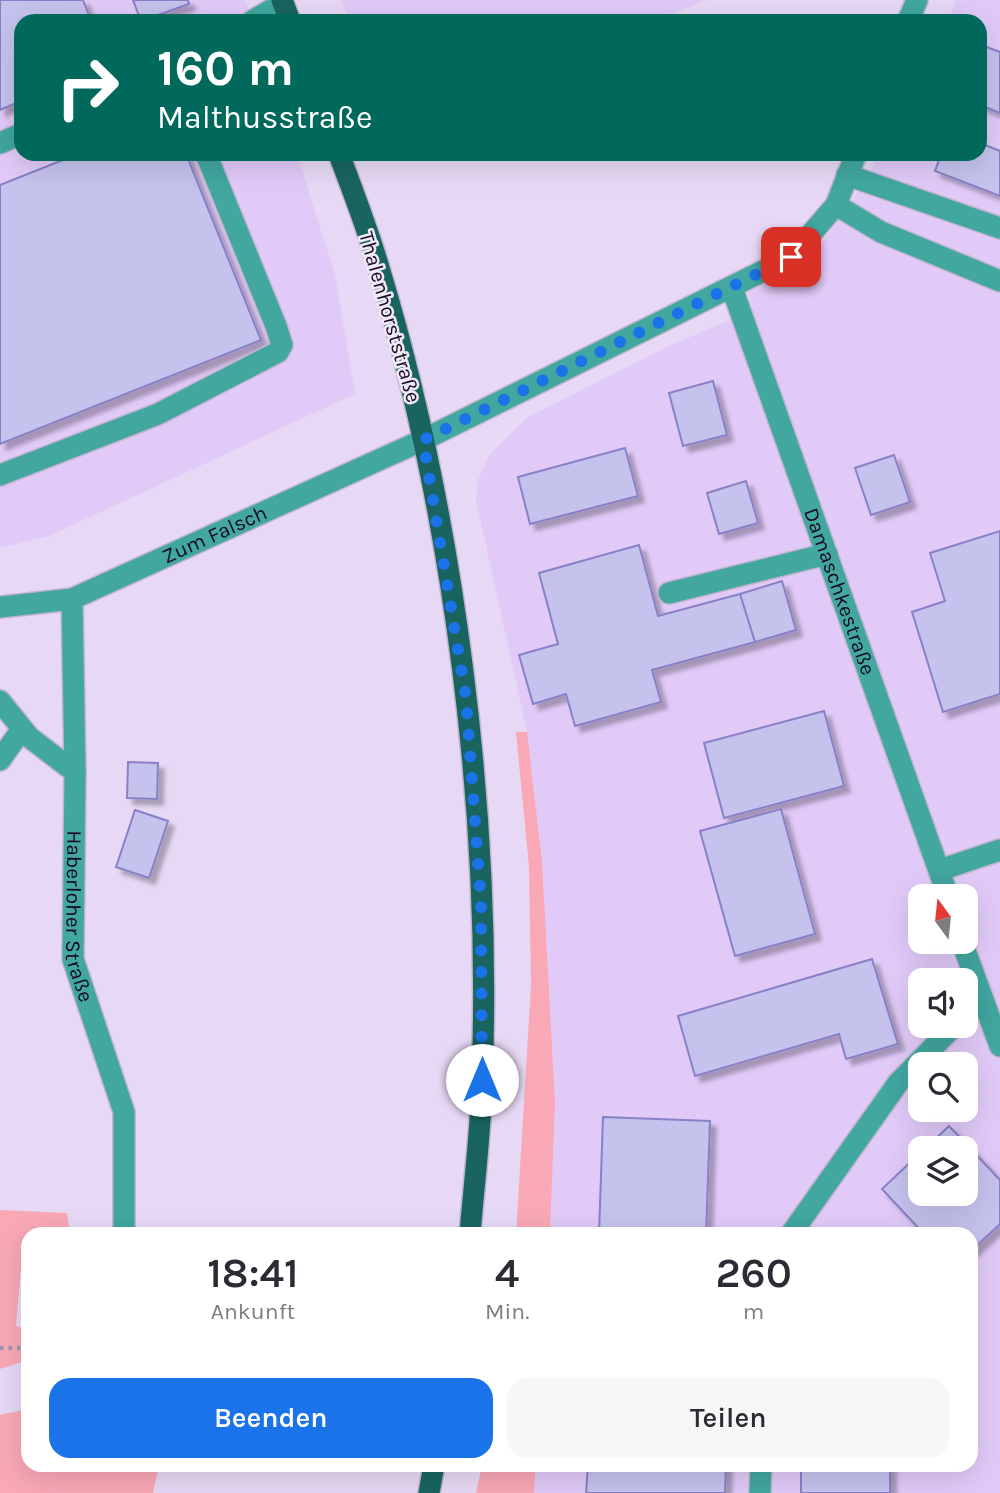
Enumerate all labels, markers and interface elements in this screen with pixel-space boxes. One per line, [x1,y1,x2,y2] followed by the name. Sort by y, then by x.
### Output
[157,40,294,97] text: 160 m
[42,42,133,133] icon: right
[157,99,372,136] text: Malthusstraße
[761,227,821,287] pin
[354,229,426,405] street label: Thalenhorststraße
[772,238,810,276] icon: arrive
[158,500,271,569] street label: Zum Falsch
[799,505,881,678] street label: Damaschkestraße
[61,830,99,1005] street label: Haberloher Straße
[908,884,978,954] north arrow
[908,884,978,1206] map controls
[908,968,978,1038] button: sound
[445,1043,519,1117] position arrow
[908,1052,978,1122] button: search
[908,1136,978,1206] button: layers
[207,1248,299,1298] text: 18:41
[495,1248,519,1298] text: 4
[715,1248,792,1298] text: 260
[211,1298,295,1325] text: Ankunft
[485,1298,529,1325] text: Min.
[743,1298,764,1325] text: m
[49,1378,493,1458] button: Beenden
[507,1378,950,1458] button: Teilen

